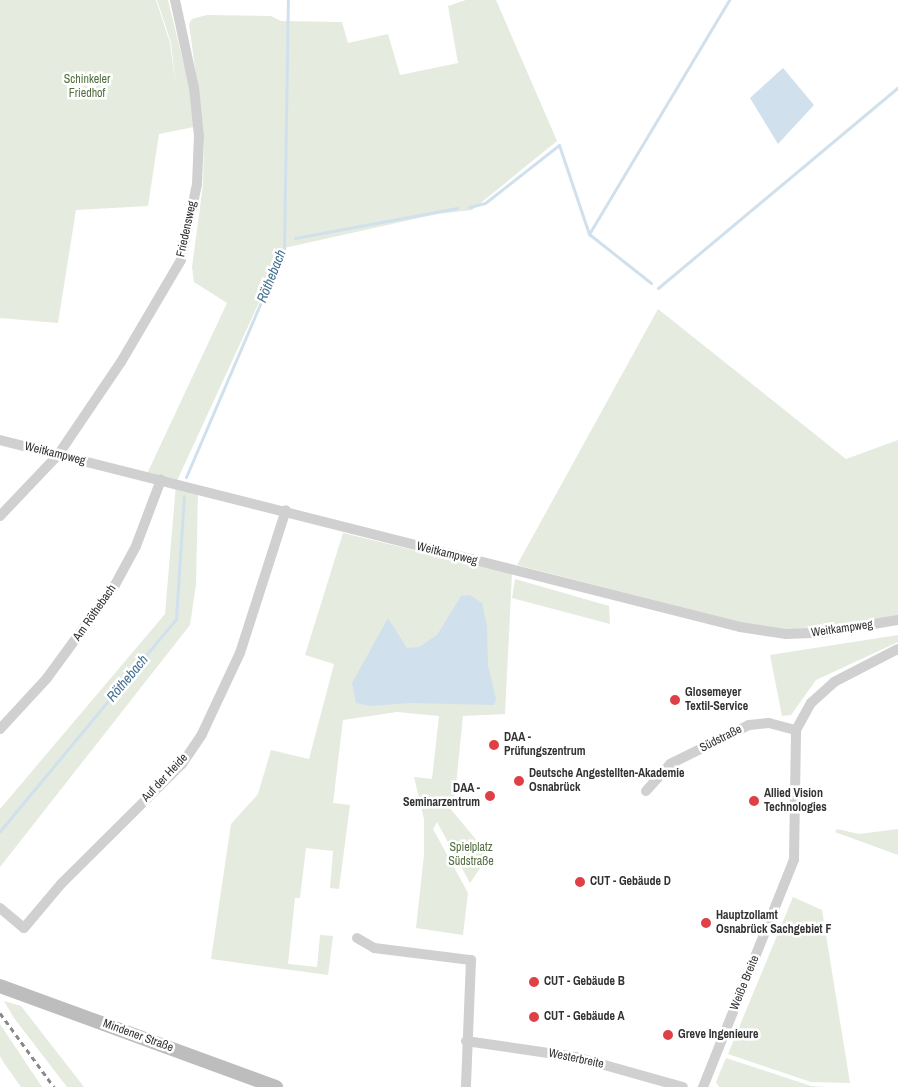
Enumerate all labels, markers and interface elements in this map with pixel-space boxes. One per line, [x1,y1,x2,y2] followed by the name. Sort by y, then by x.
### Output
[64,73,110,101] park label: Schinkeler Friedhof
[174,200,200,258] street label: Friedensweg
[253,247,289,305] water label: Röthebach
[23,439,87,469] street label: Weitkampweg
[415,539,479,569] street label: Weitkampweg
[70,582,120,644] street label: Am Röthebach
[810,618,874,640] street label: Weitkampweg
[103,651,151,705] water label: Röthebach
[685,686,748,714] place label: Glosemeyer Textil-Service
[669,694,681,706] marker: Glosemeyer Textil-Service
[698,722,744,756] street label: Südstraße
[504,731,585,759] place label: DAA - Prüfungszentrum
[488,739,500,751] marker: DAA - Prüfungszentrum
[139,751,191,805] street label: Auf der Heide
[529,767,685,795] place label: Deutsche Angestellten-Akademie Osnabrück
[513,775,525,787] marker: Deutsche Angestellten-Akademie Osnabrück
[403,782,480,810] place label: DAA - Seminarzentrum
[764,787,827,815] place label: Allied Vision Technologies
[484,790,496,802] marker: DAA - Seminarzentrum
[748,795,760,807] marker: Allied Vision Technologies
[448,841,494,869] park label: Spielplatz Südstraße
[590,875,671,889] place label: CUT - Gebäude D
[574,876,586,888] marker: CUT - Gebäude D
[716,909,831,937] place label: Hauptzollamt Osnabrück Sachgebiet F
[700,917,712,929] marker: Hauptzollamt Osnabrück Sachgebiet F
[727,954,763,1012] street label: Weiße Breite
[544,975,625,989] place label: CUT - Gebäude B
[528,976,540,988] marker: CUT - Gebäude B
[544,1010,625,1024] place label: CUT - Gebäude A
[528,1011,540,1023] marker: CUT - Gebäude A
[101,1017,175,1055] street label: Mindener Straße
[678,1028,758,1042] place label: Greve Ingenieure
[662,1029,674,1041] marker: Greve Ingenieure
[547,1046,605,1072] street label: Westerbreite

